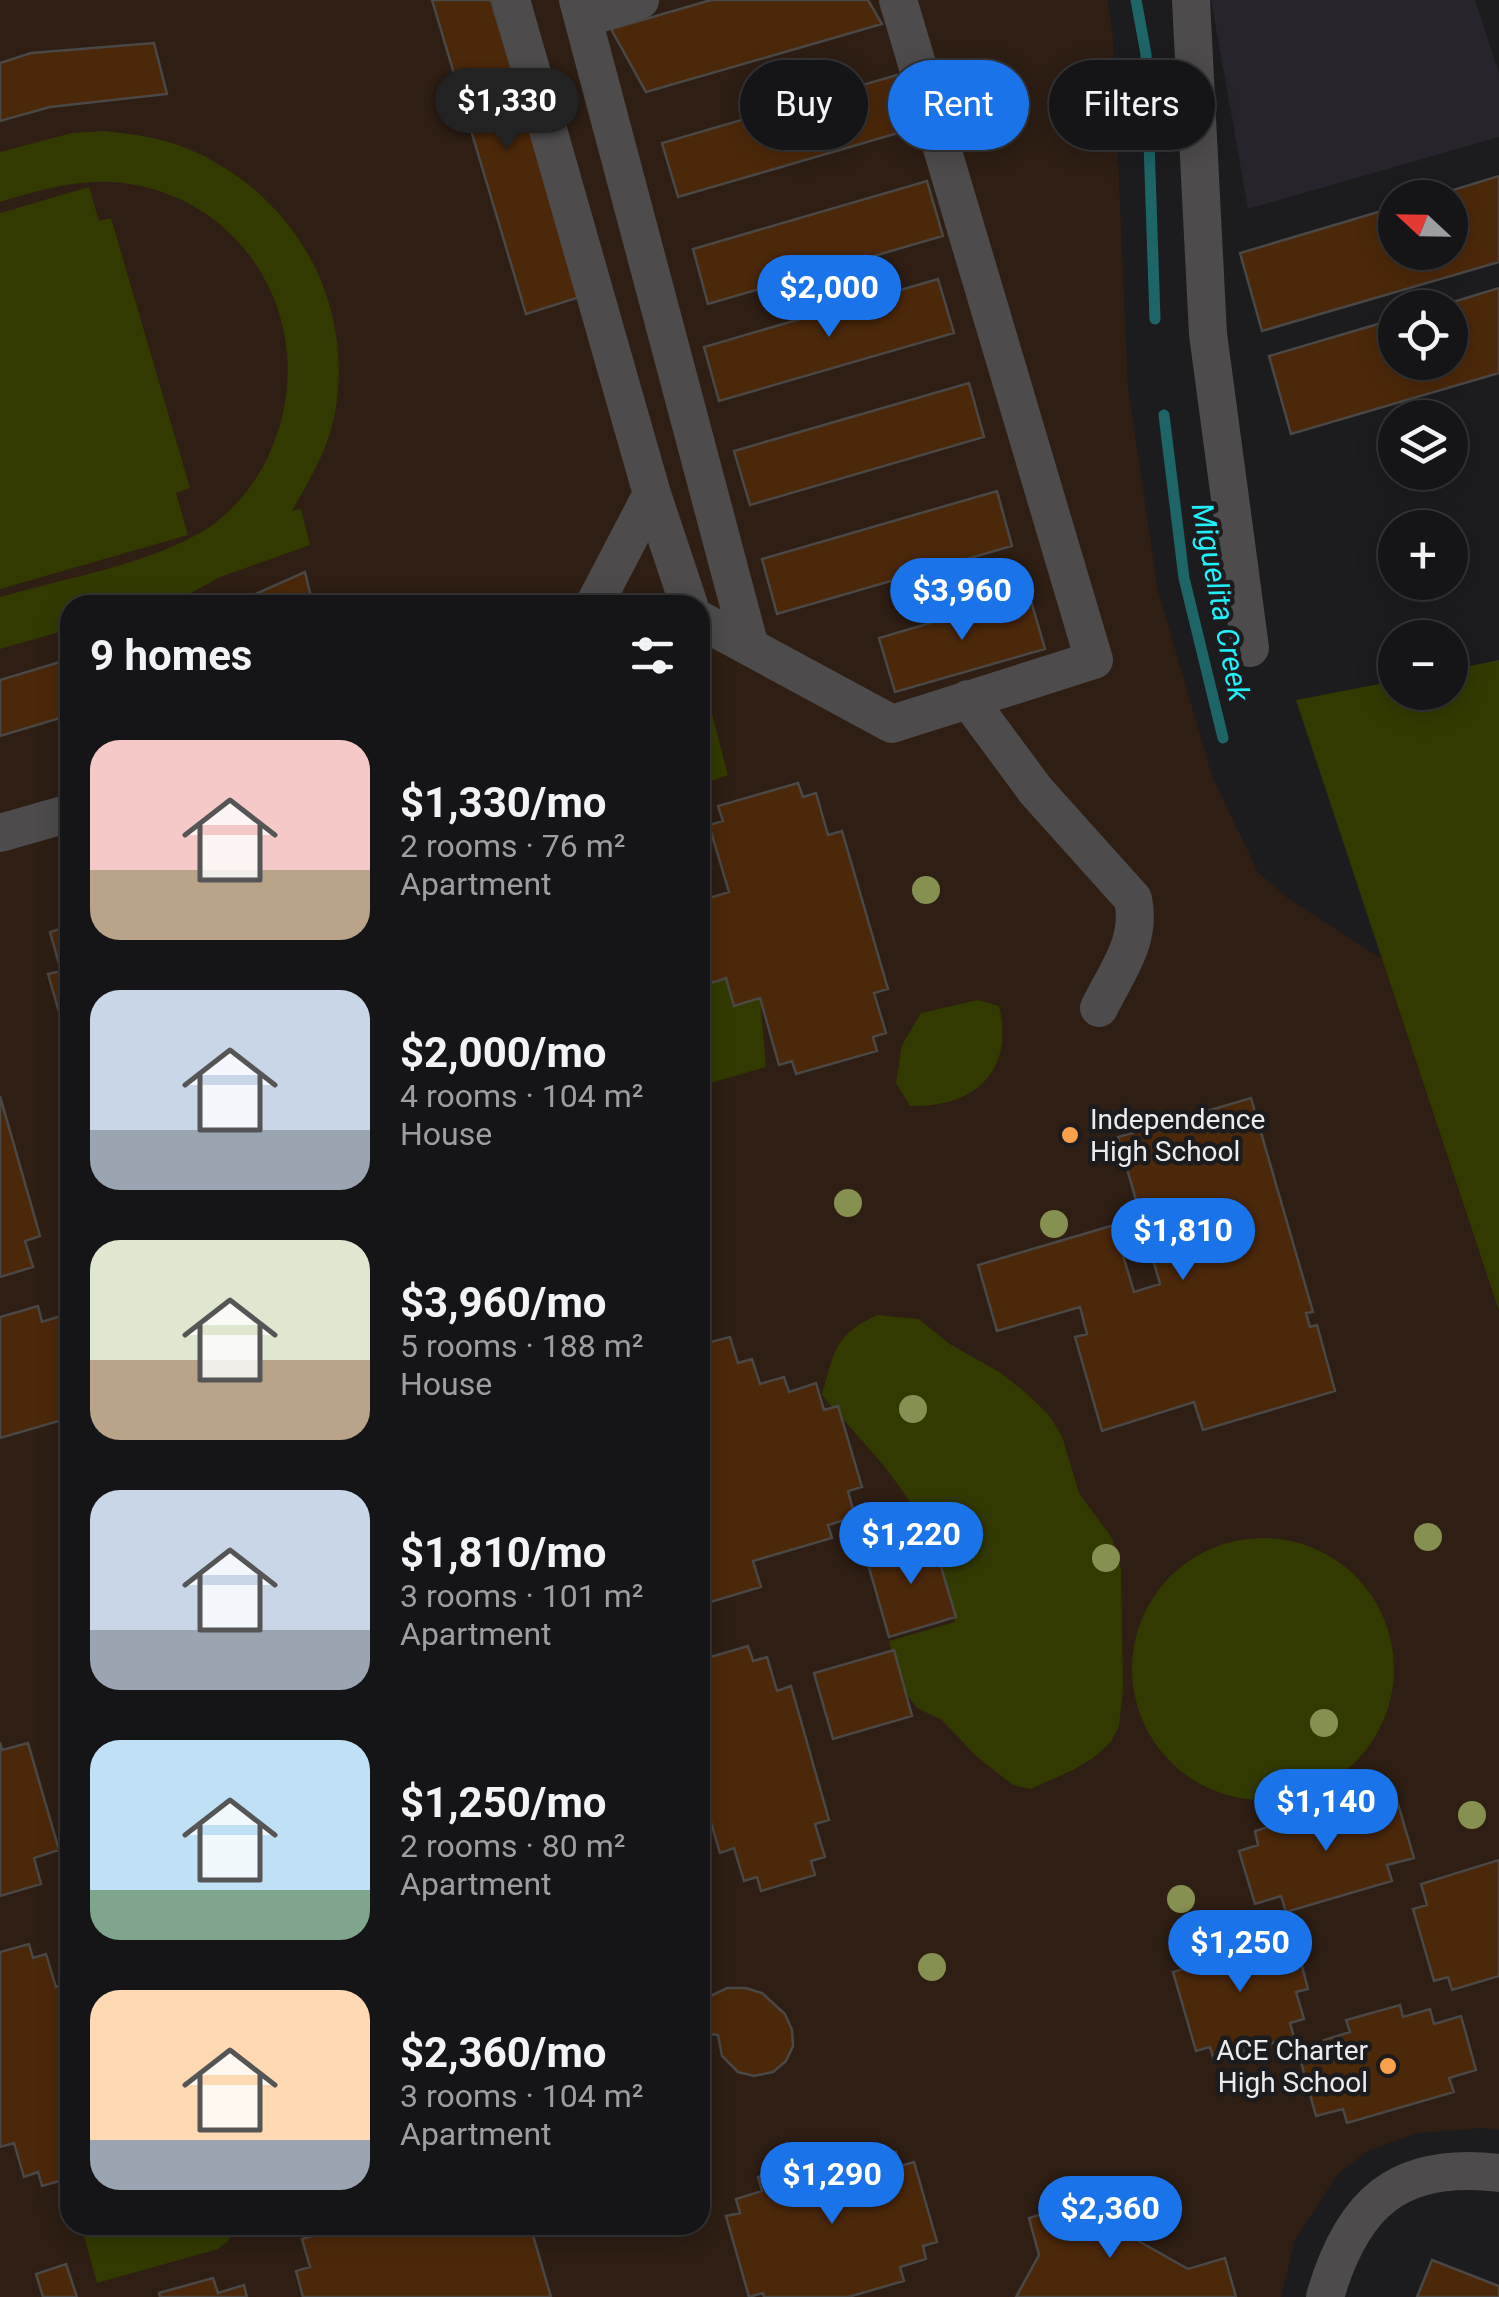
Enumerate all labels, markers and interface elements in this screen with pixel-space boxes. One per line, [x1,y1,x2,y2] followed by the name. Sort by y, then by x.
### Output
[740,60,868,150] chip: Buy
[888,60,1029,150] chip: Rent
[1049,60,1215,150] chip: Filters
[426,68,588,153] pin: $1,330
[457,81,557,119] text: $1,330
[1378,180,1468,270] north arrow
[1378,180,1468,710] map controls
[748,255,910,340] pin: $2,000
[779,268,879,306] text: $2,000
[1378,290,1468,380] button: locate
[1378,400,1468,490] button: layers
[1185,500,1258,705] water label: Miguelita Creek
[1378,510,1468,600] button: +
[881,558,1043,643] pin: $3,960
[912,571,1012,609] text: $3,960
[1378,620,1468,710] button: −
[625,628,680,683] icon: filters
[90,631,252,680] text: 9 homes
[400,778,607,827] text: $1,330/mo
[170,780,290,900] icon: home
[400,827,625,865] text: 2 rooms · 76 m²
[400,865,552,903] text: Apartment
[400,1028,607,1077] text: $2,000/mo
[170,1030,290,1150] icon: home
[400,1077,643,1115] text: 4 rooms · 104 m²
[1090,1103,1265,1168] place label: Independence High School
[400,1115,492,1153] text: House
[1059,1124,1081,1146] marker: Independence High School
[1102,1198,1264,1283] pin: $1,810
[1133,1211,1233,1249] text: $1,810
[400,1278,607,1327] text: $3,960/mo
[170,1280,290,1400] icon: home
[400,1327,643,1365] text: 5 rooms · 188 m²
[400,1365,492,1403] text: House
[830,1502,992,1587] pin: $1,220
[861,1515,961,1553] text: $1,220
[400,1528,607,1577] text: $1,810/mo
[170,1530,290,1650] icon: home
[400,1577,643,1615] text: 3 rooms · 101 m²
[400,1615,552,1653] text: Apartment
[1245,1769,1407,1854] pin: $1,140
[400,1778,607,1827] text: $1,250/mo
[170,1780,290,1900] icon: home
[1276,1782,1376,1820] text: $1,140
[400,1827,625,1865] text: 2 rooms · 80 m²
[400,1865,552,1903] text: Apartment
[1159,1910,1321,1995] pin: $1,250
[1190,1923,1290,1961] text: $1,250
[400,2028,607,2077] text: $2,360/mo
[170,2030,290,2150] icon: home
[1216,2034,1369,2099] place label: ACE Charter High School
[1377,2055,1399,2077] marker: ACE Charter High School
[400,2077,643,2115] text: 3 rooms · 104 m²
[400,2115,552,2153] text: Apartment
[751,2142,913,2227] pin: $1,290
[782,2155,882,2193] text: $1,290
[1029,2176,1191,2261] pin: $2,360
[1060,2189,1160,2227] text: $2,360

